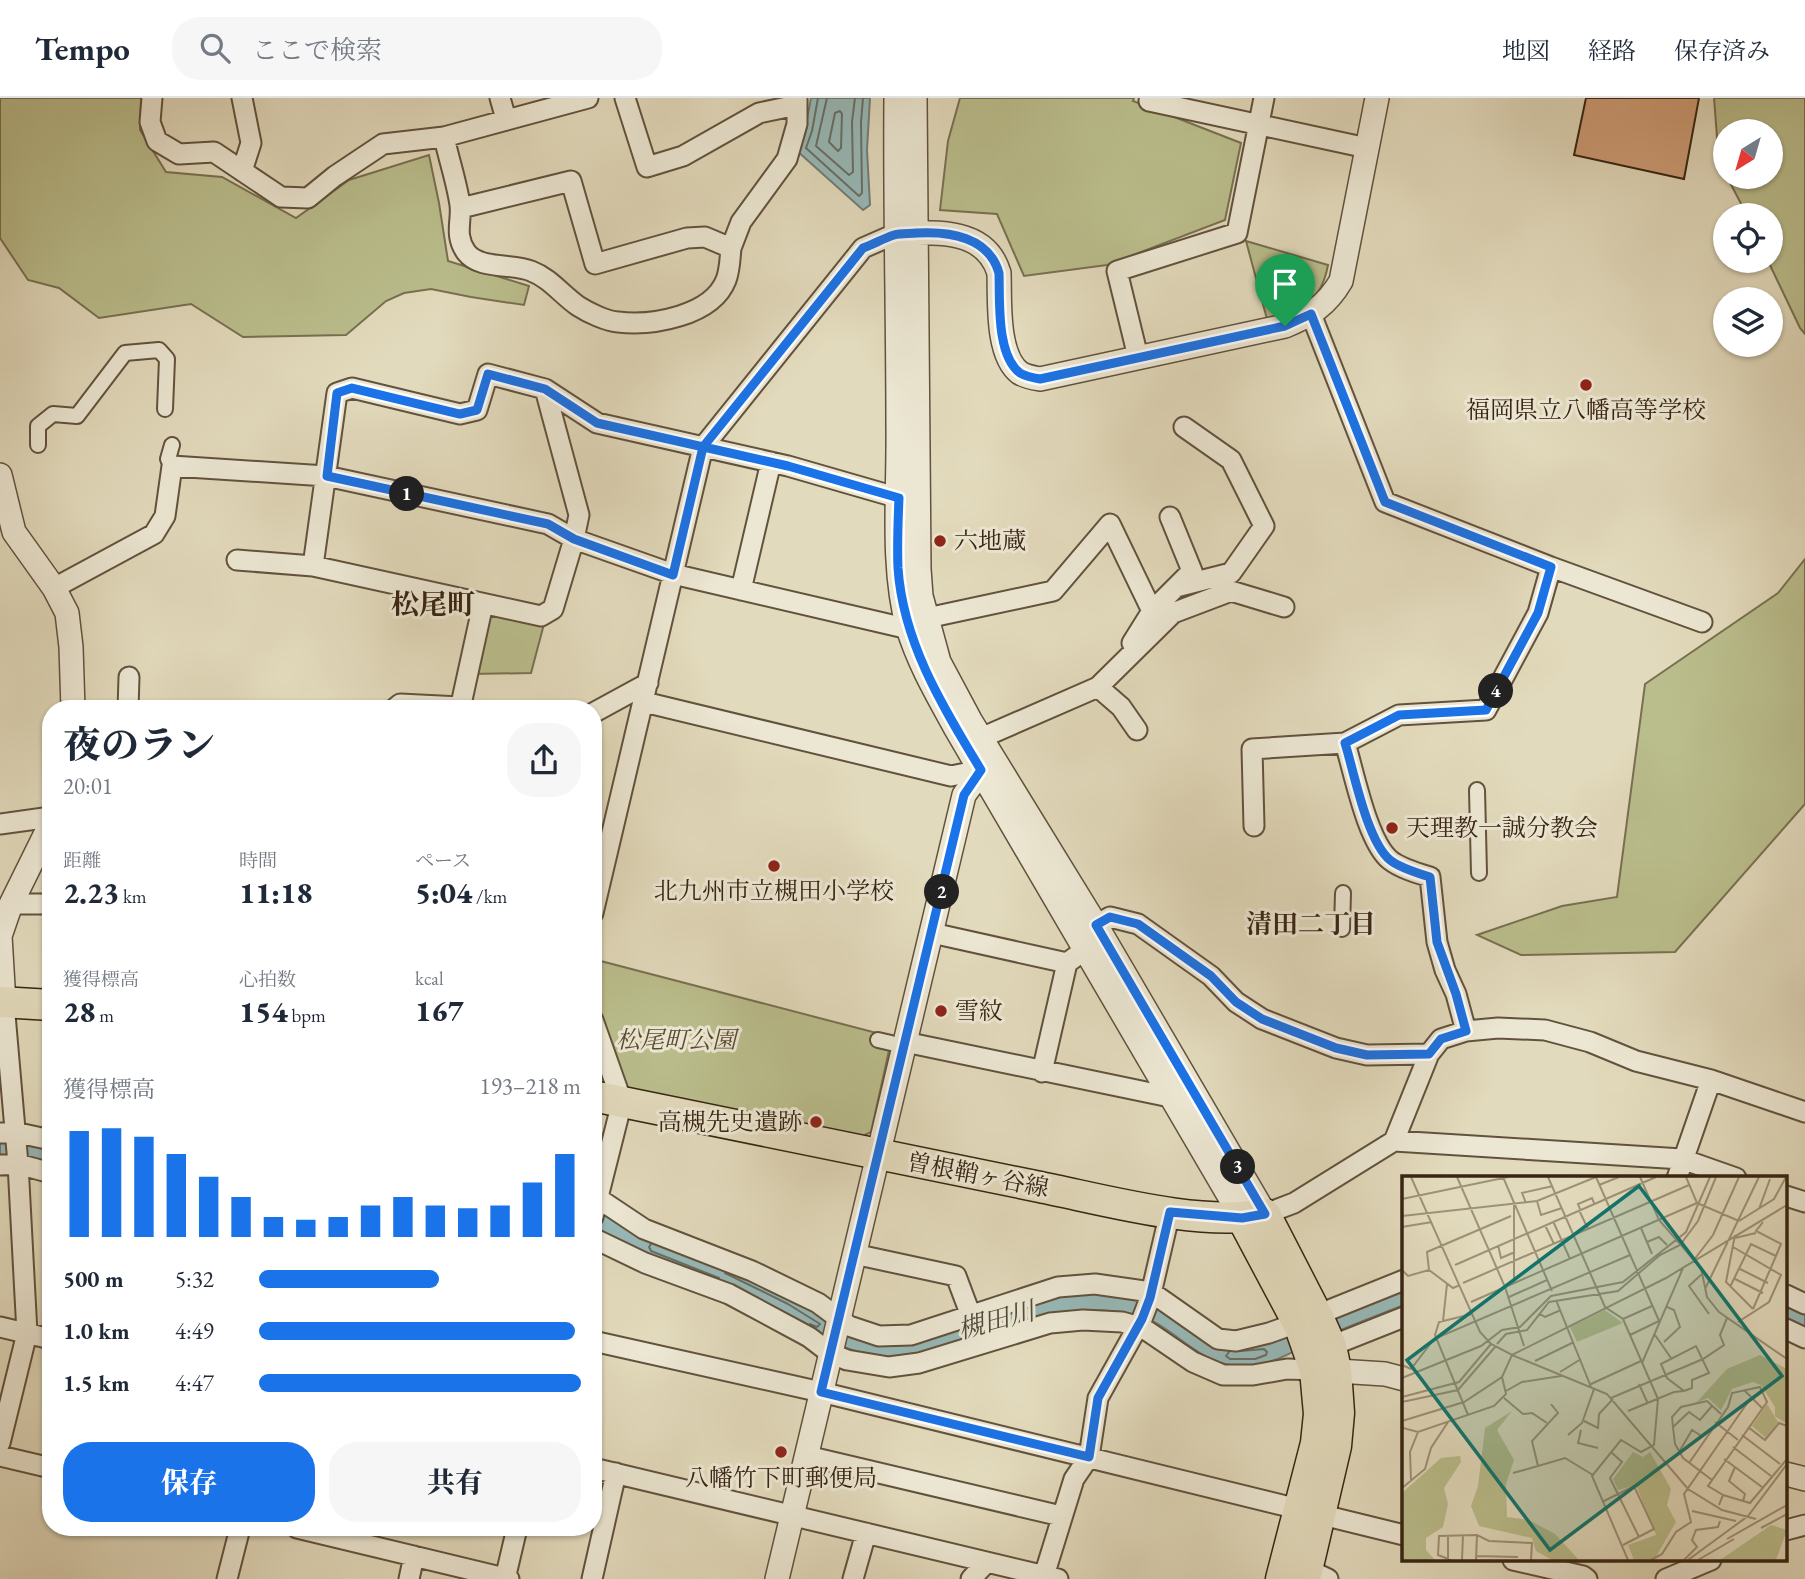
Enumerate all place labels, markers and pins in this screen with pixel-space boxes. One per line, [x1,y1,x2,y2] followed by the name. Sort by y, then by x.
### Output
[1255,254,1315,326] pin
[1578,377,1594,393] marker: 福岡県立八幡高等学校
[1466,394,1706,425] place label: 福岡県立八幡高等学校
[390,476,424,512] pin: 1
[954,525,1026,556] place label: 六地蔵
[932,533,948,549] marker: 六地蔵
[1478,674,1514,708] pin: 4
[1406,812,1598,843] place label: 天理教一誠分教会
[1384,820,1400,836] marker: 天理教一誠分教会
[766,858,782,874] marker: 北九州市立槻田小学校
[925,874,960,910] pin: 2
[654,875,894,906] place label: 北九州市立槻田小学校
[955,995,1003,1026] place label: 雪紋
[933,1003,949,1019] marker: 雪紋
[658,1106,802,1137] place label: 高槻先史遺跡
[808,1114,824,1130] marker: 高槻先史遺跡
[1220,1150,1256,1184] pin: 3
[773,1444,789,1460] marker: 八幡竹下町郵便局
[685,1462,877,1493] place label: 八幡竹下町郵便局

